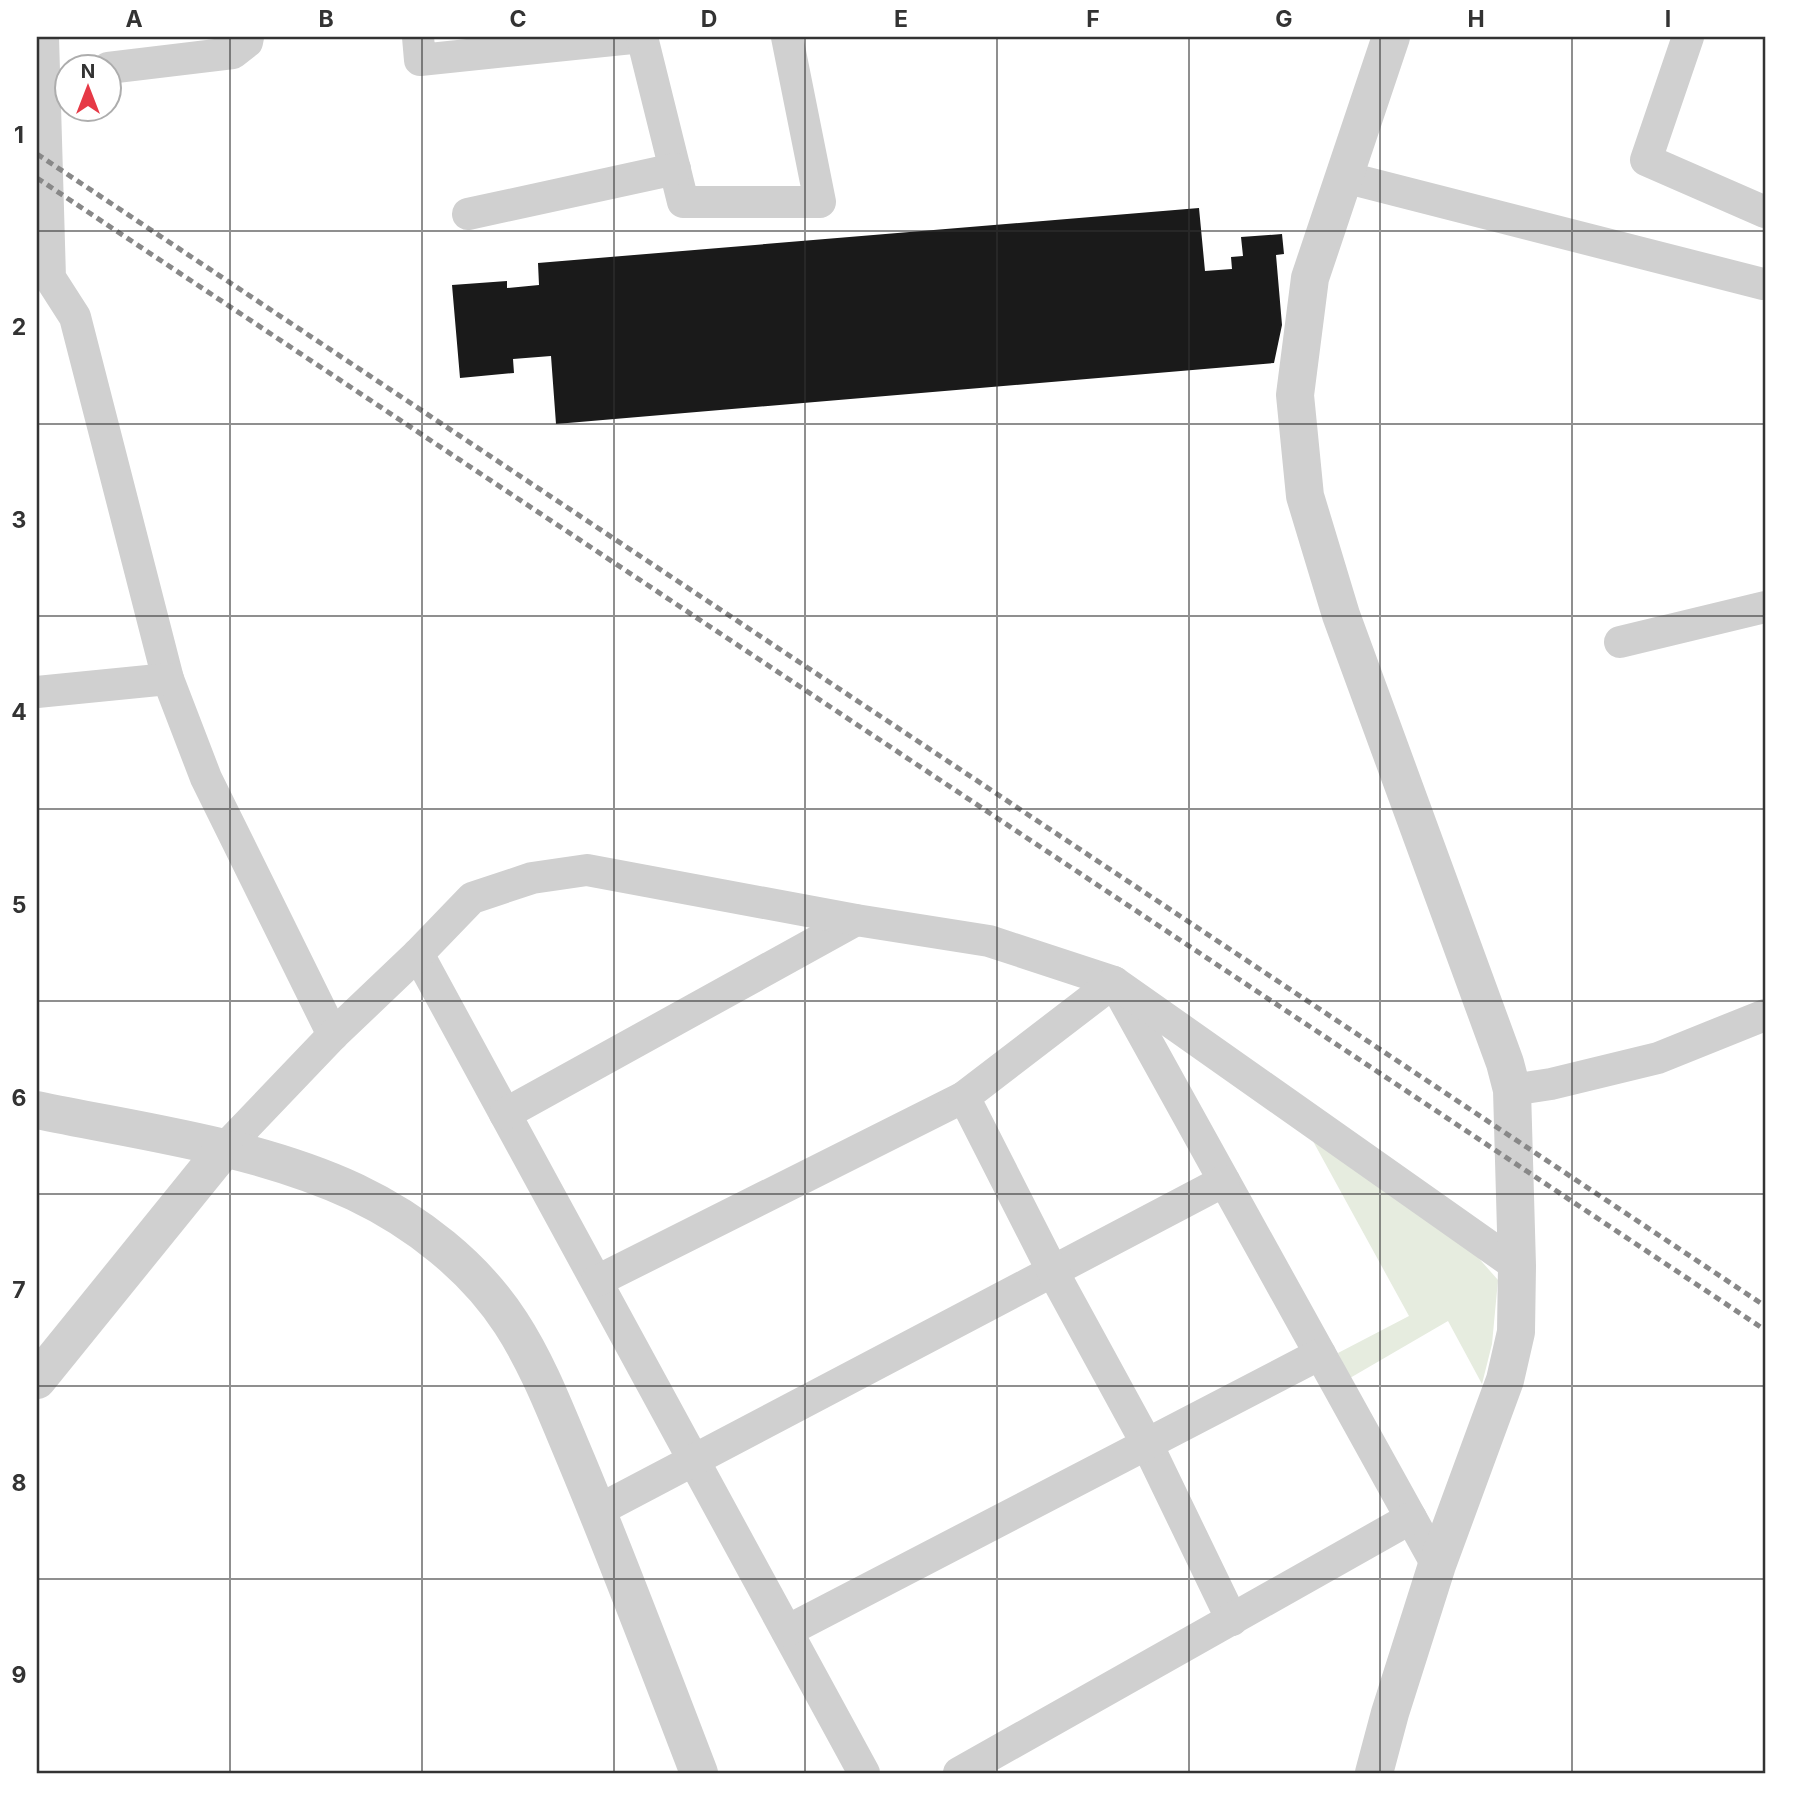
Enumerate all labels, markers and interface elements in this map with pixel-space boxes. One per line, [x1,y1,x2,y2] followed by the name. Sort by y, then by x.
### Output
[125,5,143,33] text: A
[318,5,334,33] text: B
[509,5,527,33] text: C
[701,5,717,33] text: D
[894,5,908,33] text: E
[1086,5,1100,33] text: F
[1275,5,1293,33] text: G
[1467,5,1485,33] text: H
[1665,5,1671,33] text: I
[52,52,122,122] north arrow
[81,60,95,83] text: N
[14,121,24,149] text: 1
[12,313,26,341] text: 2
[12,506,26,534] text: 3
[11,698,27,726] text: 4
[12,891,26,919] text: 5
[12,1084,26,1112] text: 6
[12,1276,26,1304] text: 7
[12,1469,26,1497] text: 8
[12,1661,26,1689] text: 9

